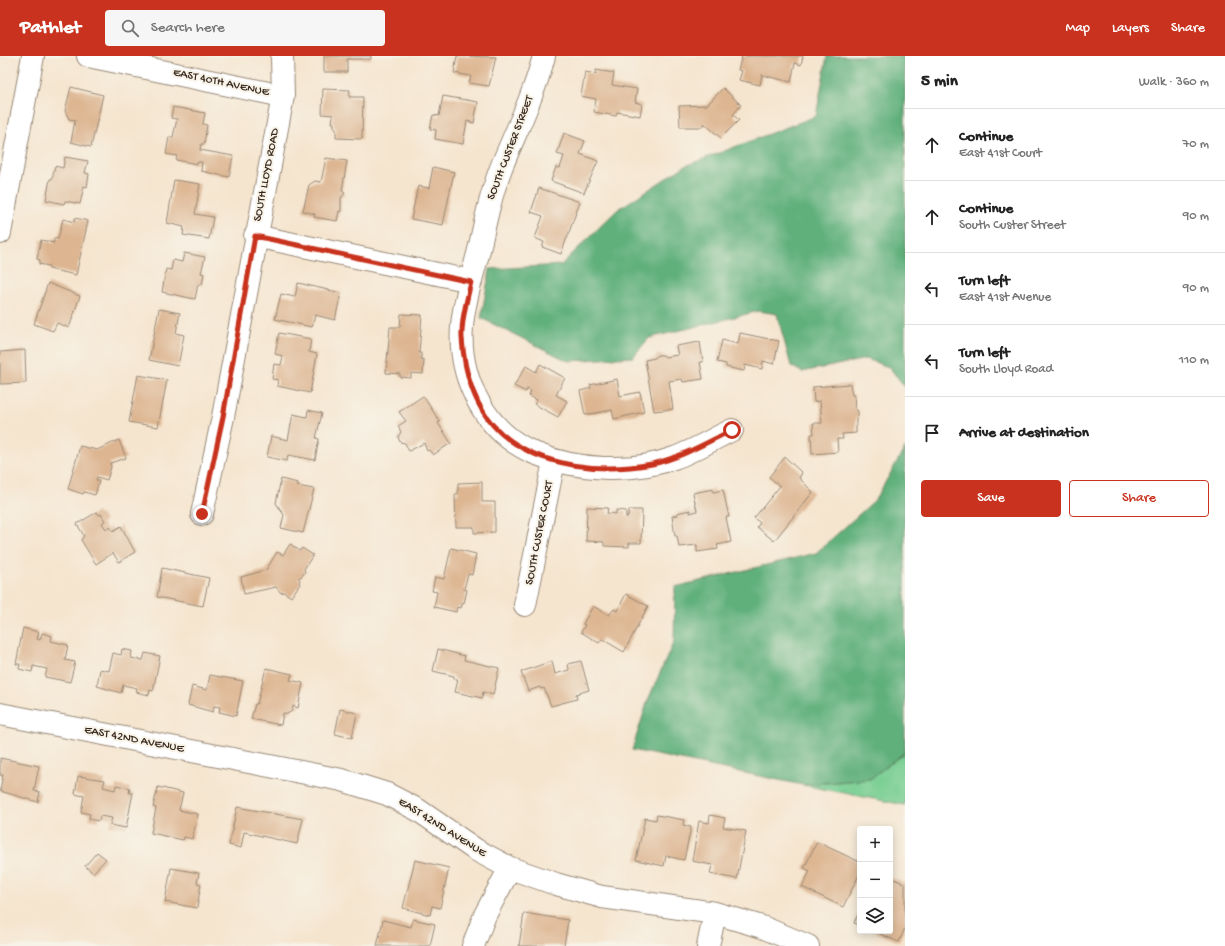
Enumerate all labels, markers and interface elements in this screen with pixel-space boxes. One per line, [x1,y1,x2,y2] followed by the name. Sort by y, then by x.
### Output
[105,10,385,46] search box
[20,17,81,40] text: Pathlet
[119,17,141,39] icon: search
[151,19,225,37] text: Search here
[1066,20,1090,37] text: Map
[1112,20,1149,37] text: Layers
[1171,20,1205,37] text: Share
[172,66,271,100] street label: EAST 40TH AVENUE
[921,72,958,92] text: 5 min
[1139,75,1209,90] text: Walk · 360 m
[485,93,538,202] street label: SOUTH CUSTER STREET
[251,127,283,223] street label: SOUTH LLOYD ROAD
[959,128,1013,146] text: Continue
[921,134,943,156] icon: ahead
[1183,137,1209,152] text: 70 m
[959,146,1042,161] text: East 41st Court
[959,200,1013,218] text: Continue
[921,206,943,228] icon: ahead
[1183,209,1209,224] text: 90 m
[959,218,1066,233] text: South Custer Street
[959,272,1010,290] text: Turn left
[921,278,943,300] icon: left
[1183,281,1209,296] text: 90 m
[959,290,1051,305] text: East 41st Avenue
[959,344,1010,362] text: Turn left
[921,350,943,372] icon: left
[1179,353,1209,368] text: 110 m
[959,362,1053,377] text: South Lloyd Road
[723,421,741,439] route start
[921,422,943,444] icon: arrive
[959,424,1089,442] text: Arrive at destination
[523,478,557,586] street label: SOUTH CUSTER COURT
[921,480,1061,517] button: Save
[1069,480,1209,517] button: Share
[193,505,211,523] route end
[83,723,185,757] street label: EAST 42ND AVENUE
[395,795,489,861] street label: EAST 42ND AVENUE
[857,826,893,934] map controls
[857,826,893,862] button: +
[857,862,893,898] button: −
[857,898,893,934] button: layers

